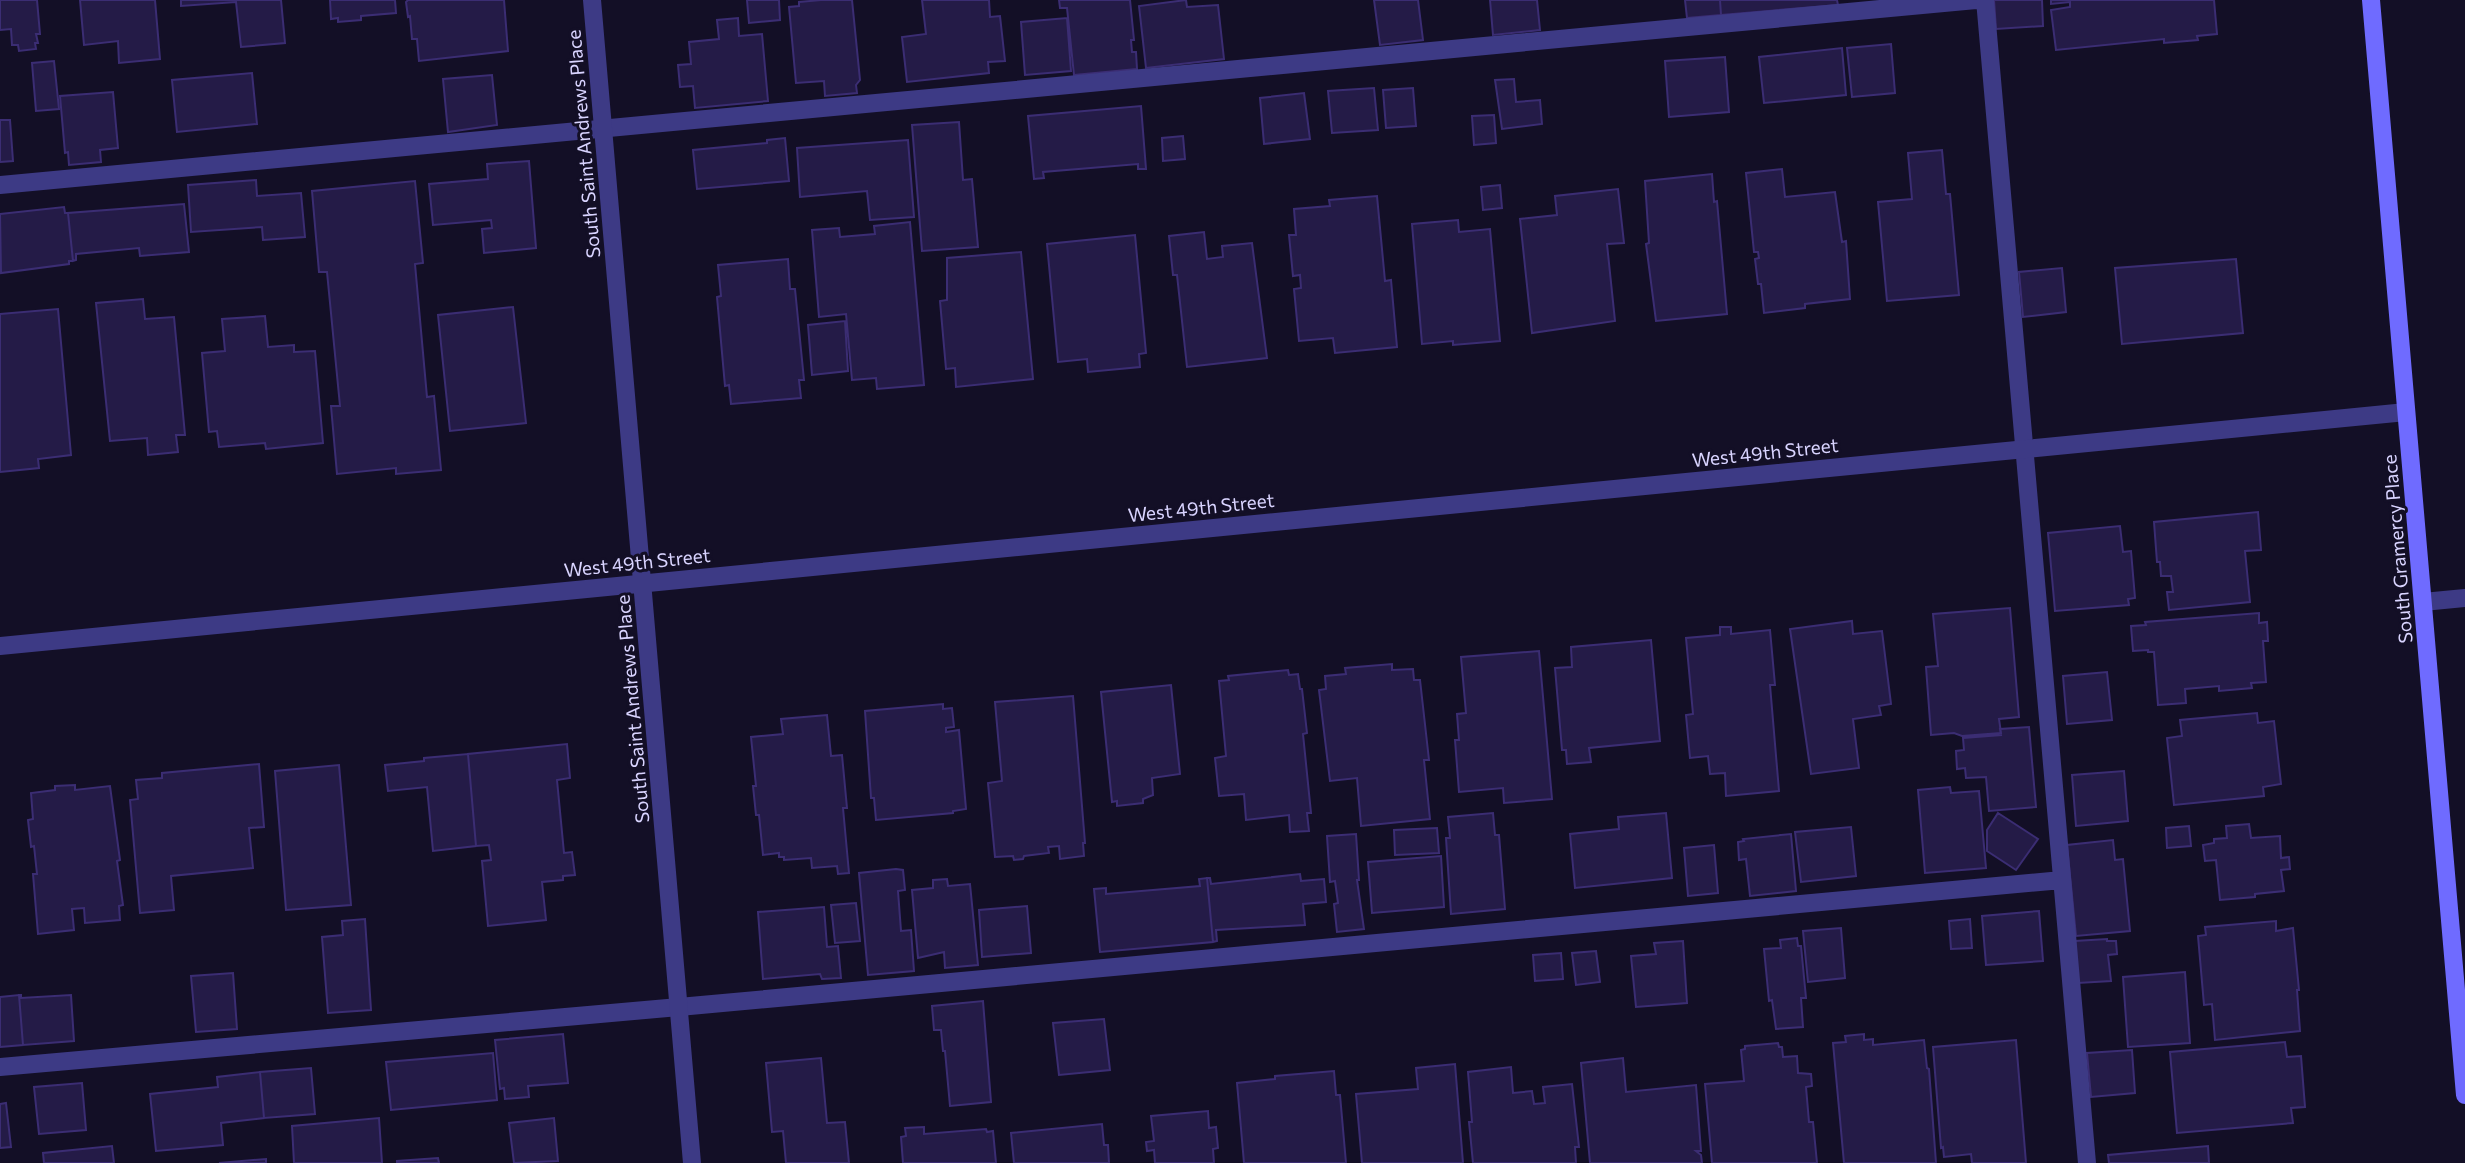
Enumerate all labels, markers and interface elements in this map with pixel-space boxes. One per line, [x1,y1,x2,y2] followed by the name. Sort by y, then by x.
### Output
[562,29,604,259] street label: South Saint Andrews Place
[1691,433,1840,471] street label: West 49th Street
[2377,454,2417,644] street label: South Gramercy Place
[1127,488,1276,526] street label: West 49th Street
[563,543,712,581] street label: West 49th Street
[611,594,653,824] street label: South Saint Andrews Place

